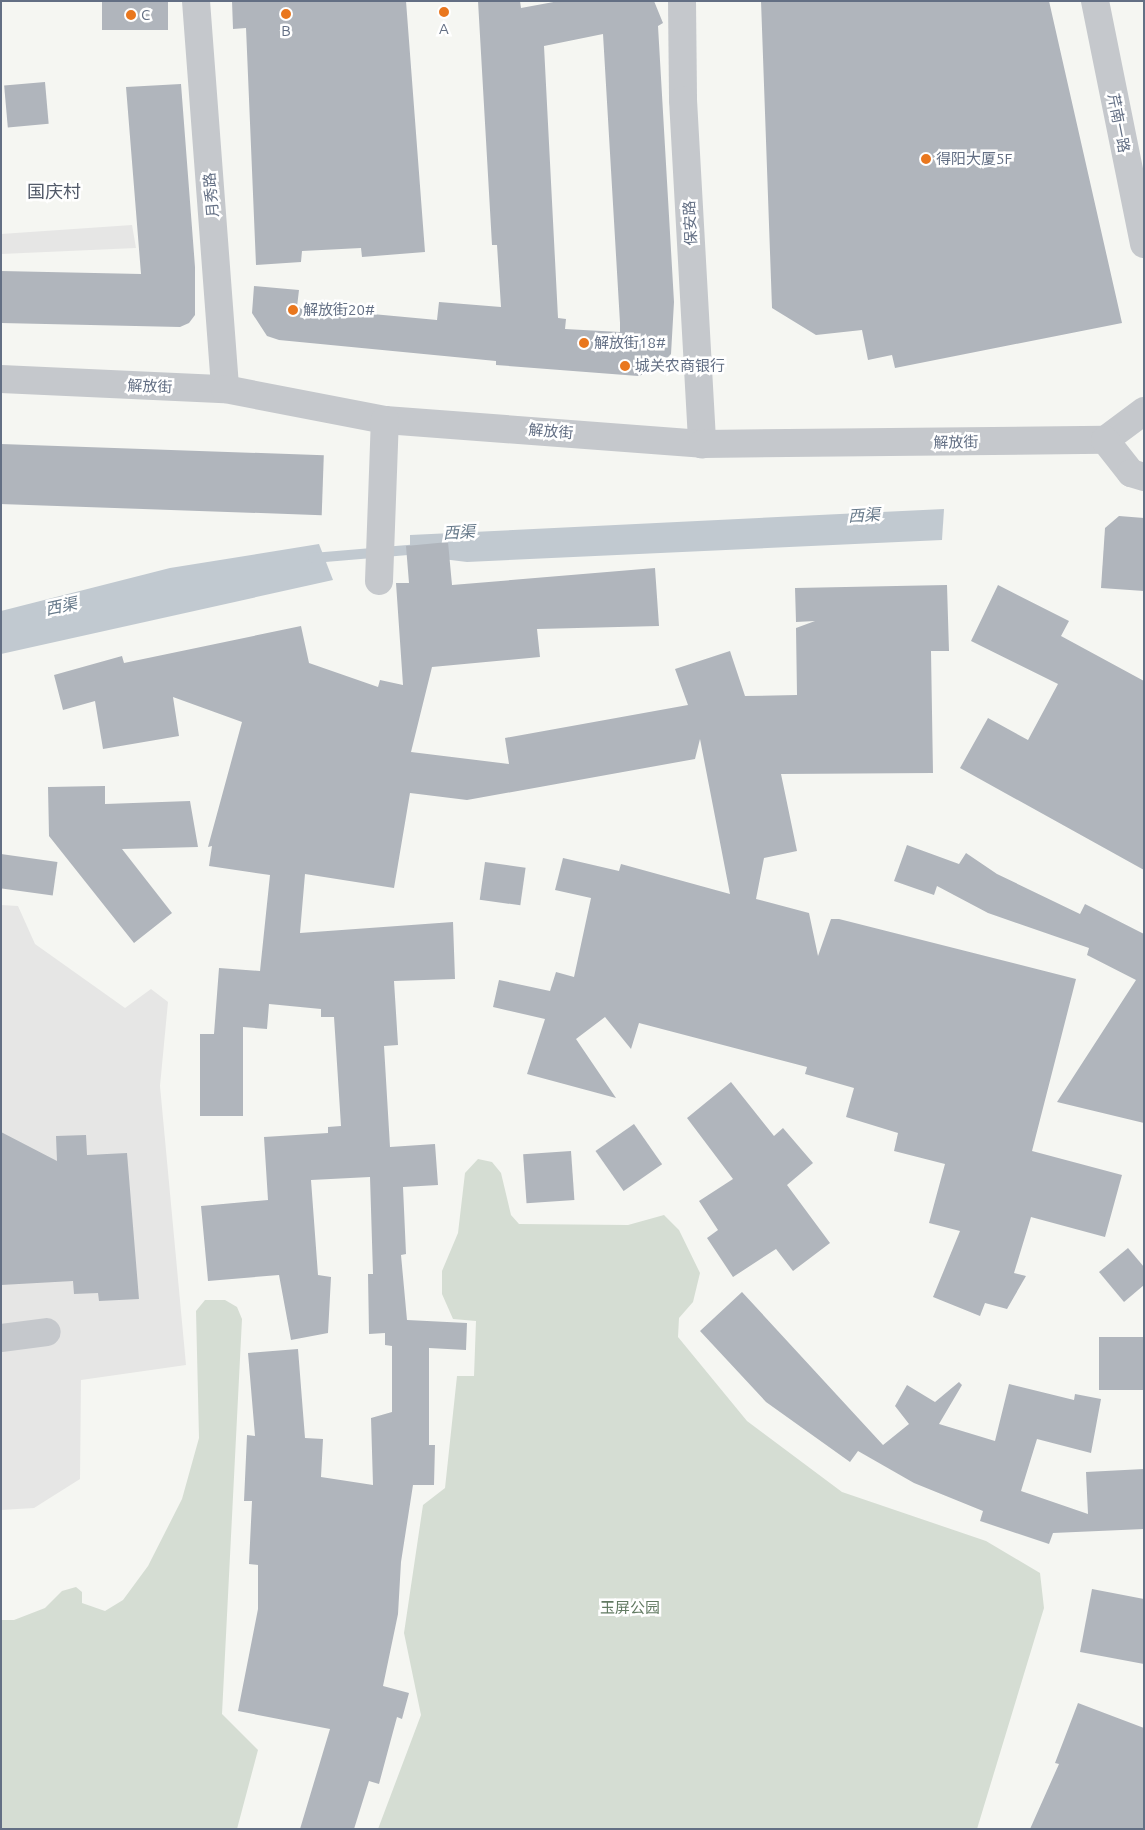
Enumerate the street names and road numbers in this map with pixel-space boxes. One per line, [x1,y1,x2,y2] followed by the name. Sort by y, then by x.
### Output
[1104,92,1134,154] street label: 芹南一路
[200,172,222,218] street label: 月秀路
[680,200,700,246] street label: 保安路
[127,376,173,396] street label: 解放街
[528,420,574,442] street label: 解放街
[933,433,979,451] street label: 解放街

